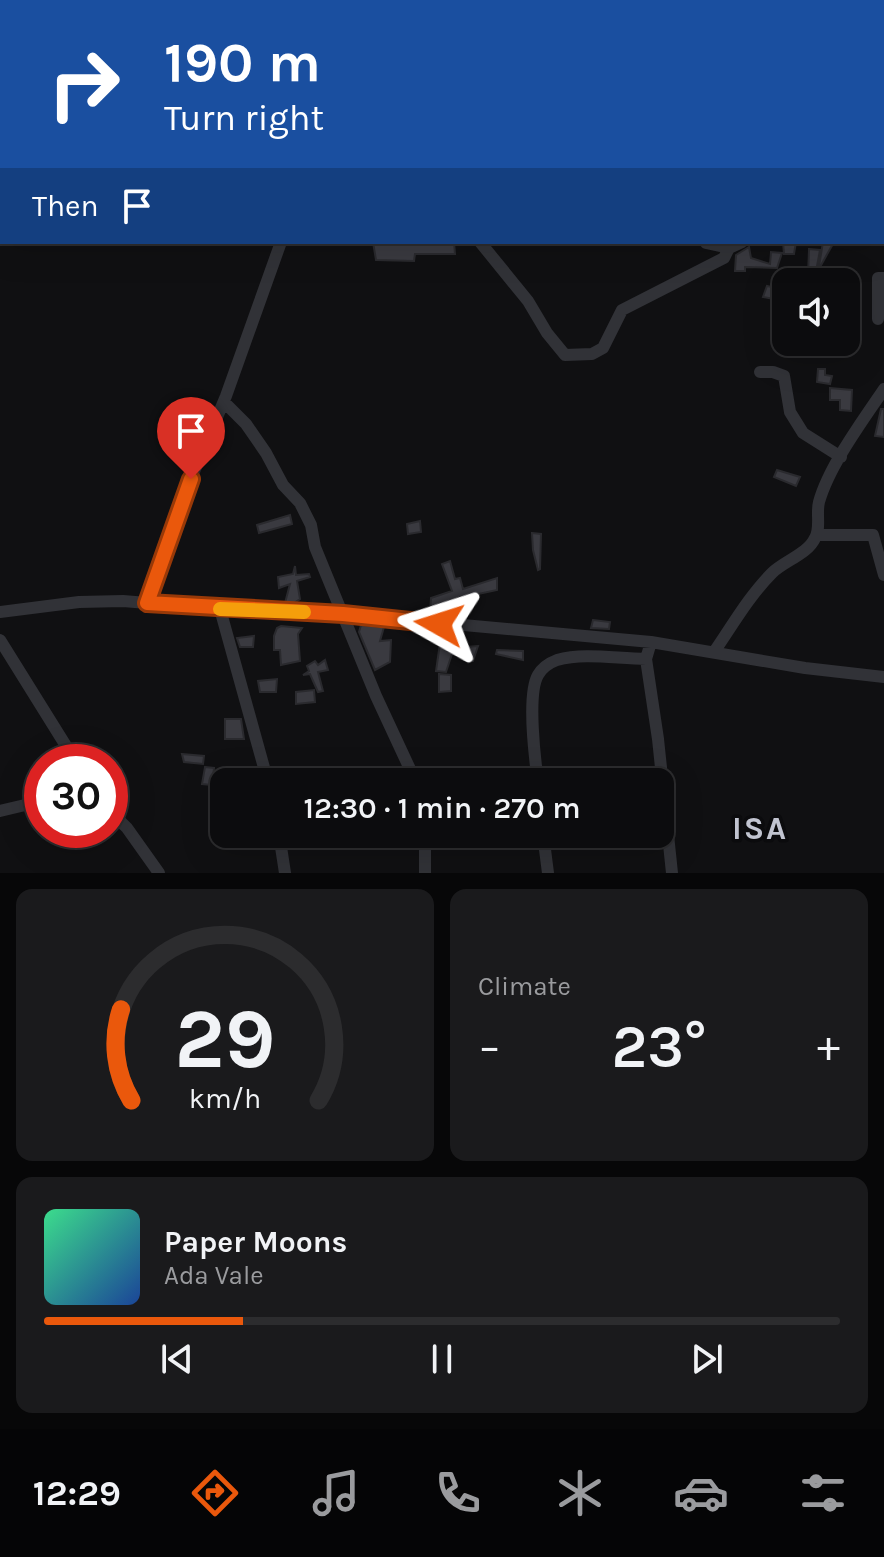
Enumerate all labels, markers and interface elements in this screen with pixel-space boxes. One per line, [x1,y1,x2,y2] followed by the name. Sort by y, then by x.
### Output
[164,30,321,95] text: 190 m
[32,32,136,136] icon: right
[164,97,324,139] text: Turn right
[115,184,159,228] icon: arrive
[32,188,99,224] text: Then
[772,268,860,356] map controls
[772,268,860,356] button: sound
[157,397,225,479] pin
[169,409,213,453] icon: arrive
[397,582,481,666] position arrow
[24,744,128,848] speed limit sign: 30
[304,790,580,826] text: 12:30 · 1 min · 270 m
[732,810,788,847] district label: ISA
[478,971,571,1002] text: Climate
[174,991,276,1088] text: 29
[611,1012,707,1082] text: 23°
[478,1021,501,1072] text: −
[817,1021,840,1072] text: +
[189,1082,261,1115] text: km/h
[164,1224,347,1260] text: Paper Moons
[164,1260,264,1291] text: Ada Vale
[155,1337,199,1381] icon: previous
[420,1337,464,1381] icon: pause
[685,1337,729,1381] icon: next
[187,1465,243,1521] icon: directions
[308,1465,364,1521] icon: music
[430,1465,486,1521] icon: phone
[552,1465,608,1521] icon: climate
[673,1465,729,1521] icon: car
[795,1465,851,1521] icon: filters
[33,1472,121,1514] text: 12:29

